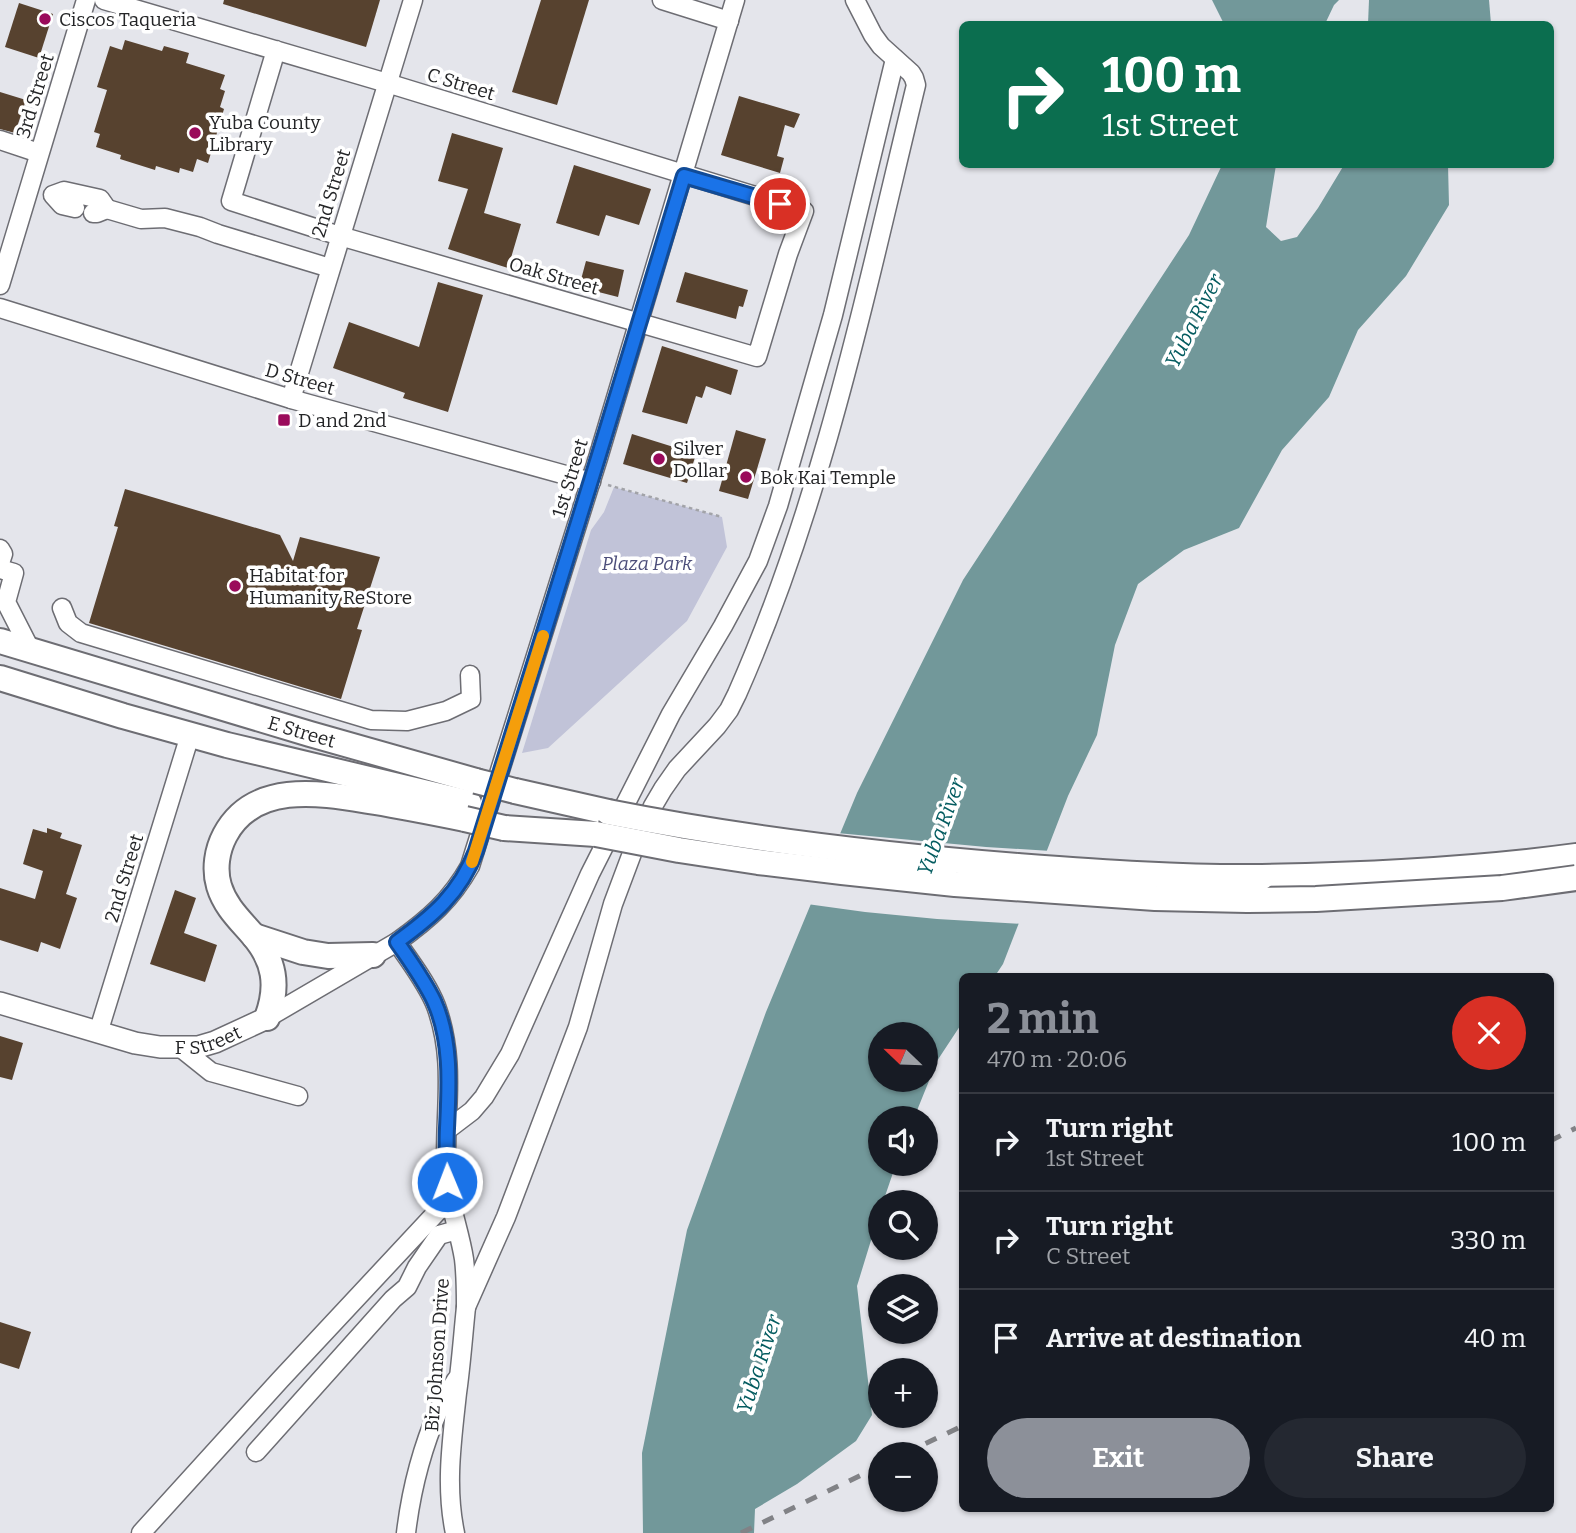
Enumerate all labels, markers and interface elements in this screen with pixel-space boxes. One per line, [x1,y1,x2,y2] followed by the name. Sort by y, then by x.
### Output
[59,8,197,31] place label: Ciscos Taqueria
[37,11,53,27] marker: Ciscos Taqueria
[1102,46,1241,105] text: 100 m
[987,49,1078,140] icon: right
[11,51,59,141] street label: 3rd Street
[424,63,498,105] street label: C Street
[1102,106,1239,144] text: 1st Street
[209,111,321,156] place label: Yuba County Library
[187,125,203,141] marker: Yuba County Library
[307,146,355,240] street label: 2nd Street
[750,174,810,234] pin
[761,185,799,223] icon: arrive
[506,252,602,300] street label: Oak Street
[1159,269,1229,372] water label: Yuba River
[263,358,337,400] street label: D Street
[298,409,387,432] place label: D and 2nd
[276,412,292,428] marker: D and 2nd
[547,436,593,520] street label: 1st Street
[673,437,728,482] place label: Silver Dollar
[651,451,667,467] marker: Silver Dollar
[760,466,896,489] place label: Bok Kai Temple
[738,469,754,485] marker: Bok Kai Temple
[602,552,693,575] park label: Plaza Park
[249,564,412,609] place label: Habitat for Humanity ReStore
[227,578,243,594] marker: Habitat for Humanity ReStore
[265,711,338,752] street label: E Street
[911,774,971,879] water label: Yuba River
[100,831,148,925] street label: 2nd Street
[987,994,1099,1044] text: 2 min
[1452,996,1526,1070] button: close
[175,1020,245,1059] street label: F Street
[868,1022,938,1092] north arrow
[868,1022,938,1512] map controls
[987,1045,1127,1073] text: 470 m · 20:06
[868,1106,938,1176] button: sound
[1046,1113,1173,1144] text: Turn right
[987,1123,1025,1161] icon: right
[1452,1127,1526,1158] text: 100 m
[1046,1144,1144,1172] text: 1st Street
[410,1145,484,1219] position arrow
[868,1190,938,1260] button: search
[1046,1211,1173,1242] text: Turn right
[987,1221,1025,1259] icon: right
[1450,1225,1526,1256] text: 330 m
[1046,1242,1130,1270] text: C Street
[868,1274,938,1344] button: layers
[420,1277,454,1433] street label: Biz Johnson Drive
[731,1310,787,1416] water label: Yuba River
[987,1319,1025,1357] icon: arrive
[1046,1323,1301,1354] text: Arrive at destination
[1464,1323,1526,1354] text: 40 m
[868,1358,938,1428] button: +
[987,1418,1250,1498] button: Exit
[1264,1418,1526,1498] button: Share
[868,1442,938,1512] button: −

